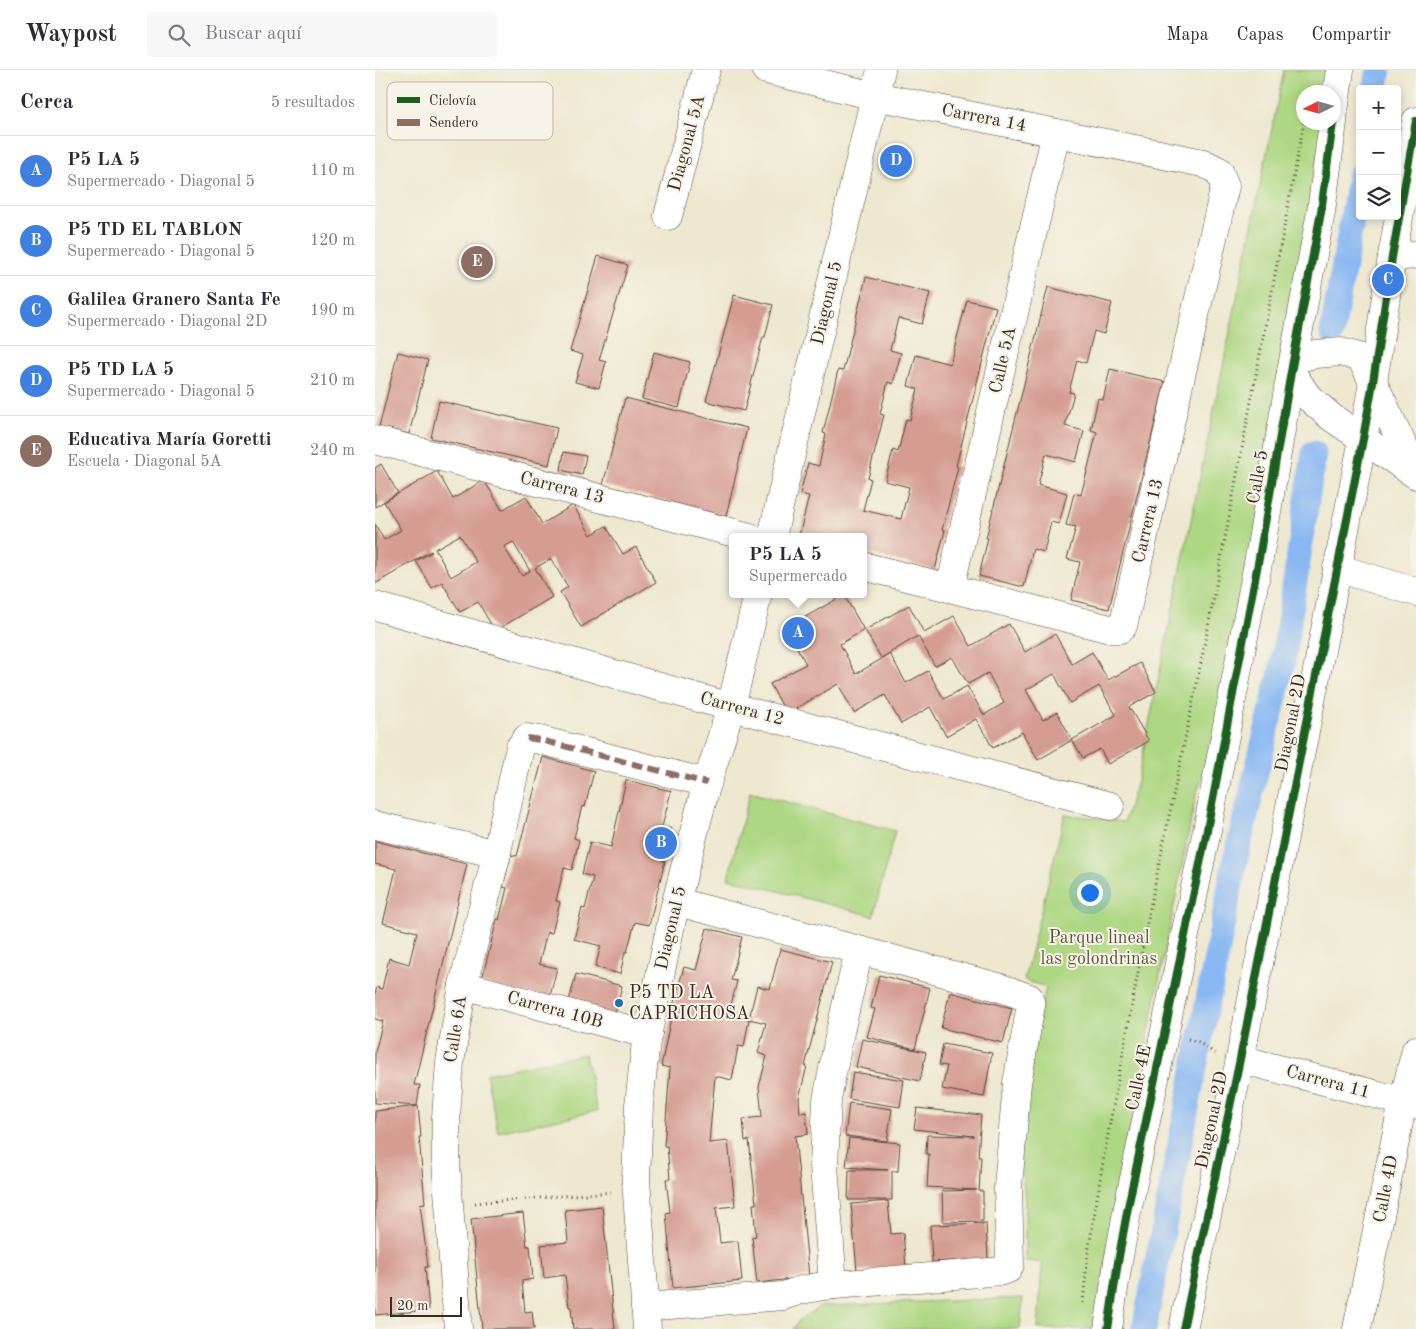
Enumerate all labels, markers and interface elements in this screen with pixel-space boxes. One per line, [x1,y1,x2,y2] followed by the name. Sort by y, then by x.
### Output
[147,12,497,57] search box
[165,21,193,49] icon: search
[25,23,117,47] text: Waypost
[205,25,301,44] text: Buscar aquí
[1166,26,1209,44] text: Mapa
[1237,26,1284,44] text: Capas
[1312,26,1391,44] text: Compartir
[387,82,553,140] legend
[1296,85,1341,130] north arrow
[1356,85,1401,220] map controls
[1356,85,1401,130] button: +
[20,92,73,113] text: Cerca
[665,93,709,193] street label: Diagonal 5A
[429,94,477,108] text: Ciclovía
[271,95,355,111] text: 5 resultados
[940,101,1028,135] street label: Carrera 14
[429,116,478,130] text: Sendero
[1356,130,1401,175] button: −
[880,142,912,180] pin: D
[67,151,140,170] text: P5 LA 5
[30,163,42,179] text: A
[310,163,355,179] text: 110 m
[67,174,255,190] text: Supermercado · Diagonal 5
[1356,175,1401,220] button: layers
[67,221,242,240] text: P5 TD EL TABLON
[30,233,42,249] text: B
[310,233,355,249] text: 120 m
[461,243,493,281] pin: E
[67,244,255,260] text: Supermercado · Diagonal 5
[809,259,845,347] street label: Diagonal 5
[1372,261,1404,299] pin: C
[67,291,281,310] text: Galilea Granero Santa Fe
[31,303,41,319] text: C
[310,303,355,319] text: 190 m
[67,314,267,330] text: Supermercado · Diagonal 2D
[987,325,1019,395] street label: Calle 5A
[67,361,174,380] text: P5 TD LA 5
[30,373,42,389] text: D
[310,373,355,389] text: 210 m
[67,384,255,400] text: Supermercado · Diagonal 5
[67,431,271,450] text: Educativa María Goretti
[30,443,42,459] text: E
[310,443,355,459] text: 240 m
[1244,449,1272,505] street label: Calle 5
[67,454,222,470] text: Escuela · Diagonal 5A
[518,469,606,507] street label: Carrera 13
[1130,477,1166,565] street label: Carrera 13
[729,533,867,598] popup
[749,546,822,565] text: P5 LA 5
[749,569,847,585] text: Supermercado
[782,614,814,652] pin: A
[1273,672,1309,774] street label: Diagonal 2D
[698,689,786,729] street label: Carrera 12
[645,824,677,862] pin: B
[1077,880,1103,906] your location
[653,884,689,972] street label: Diagonal 5
[1041,929,1158,968] park label: Parque lineal las golondrinas
[629,984,750,1023] place label: P5 TD LA CAPRICHOSA
[505,989,605,1031] street label: Carrera 10B
[442,994,470,1064] street label: Calle 6A
[613,997,625,1009] marker: P5 TD LA CAPRICHOSA
[1123,1043,1155,1113] street label: Calle 4E
[1284,1062,1372,1102] street label: Carrera 11
[1193,1069,1231,1171] street label: Diagonal 2D
[1371,1154,1401,1224] street label: Calle 4D
[390,1294,463,1317] scale bar
[397,1299,428,1313] text: 20 m

